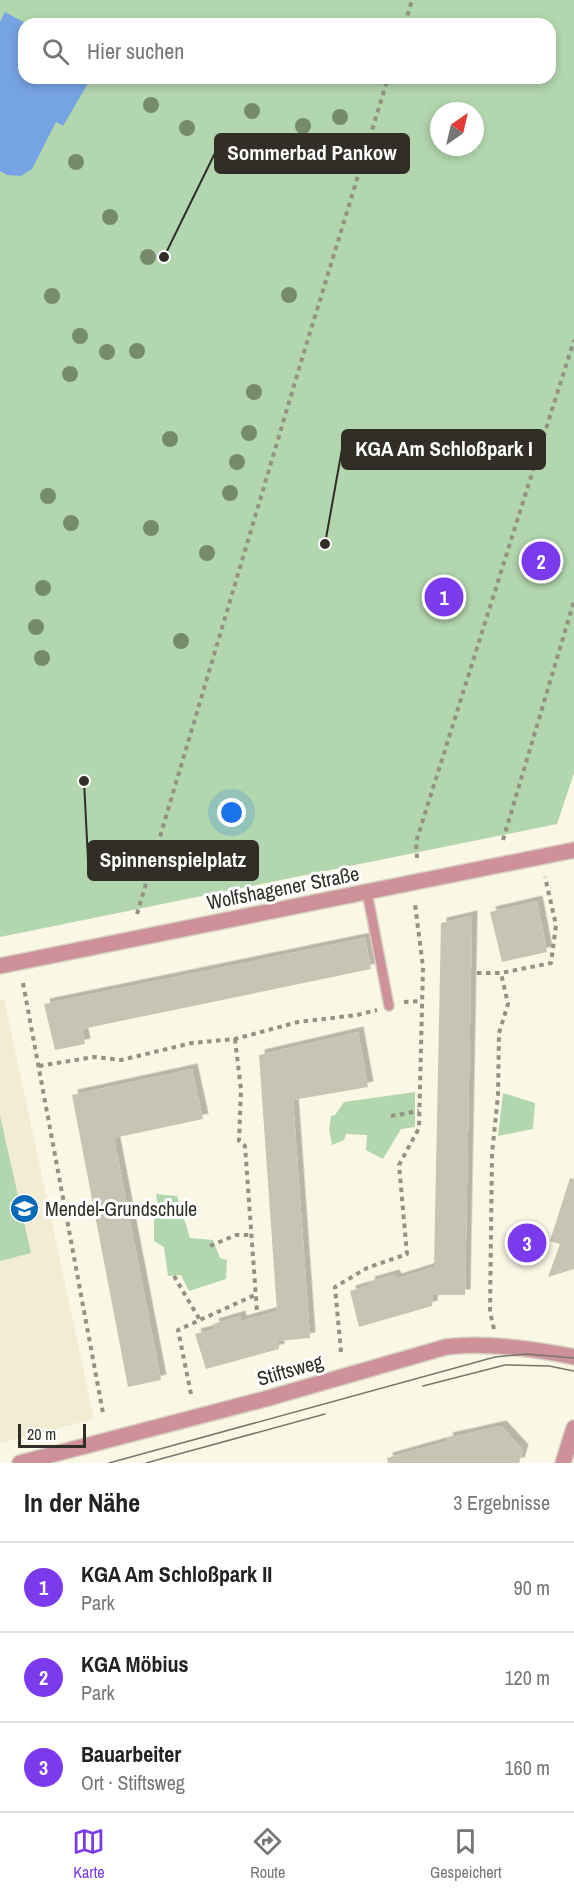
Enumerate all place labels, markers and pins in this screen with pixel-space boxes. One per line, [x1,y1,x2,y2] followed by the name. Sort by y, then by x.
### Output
[215,134,409,173] callout: Sommerbad Pankow
[342,430,545,469] callout: KGA Am Schloßpark I
[522,538,560,584] pin: 2
[424,574,464,620] pin: 1
[88,841,258,880] callout: Spinnenspielplatz
[8,1193,40,1225] school or university icon: Mendel-Grundschule
[45,1195,197,1222] place label: Mendel-Grundschule
[508,1220,546,1266] pin: 3

